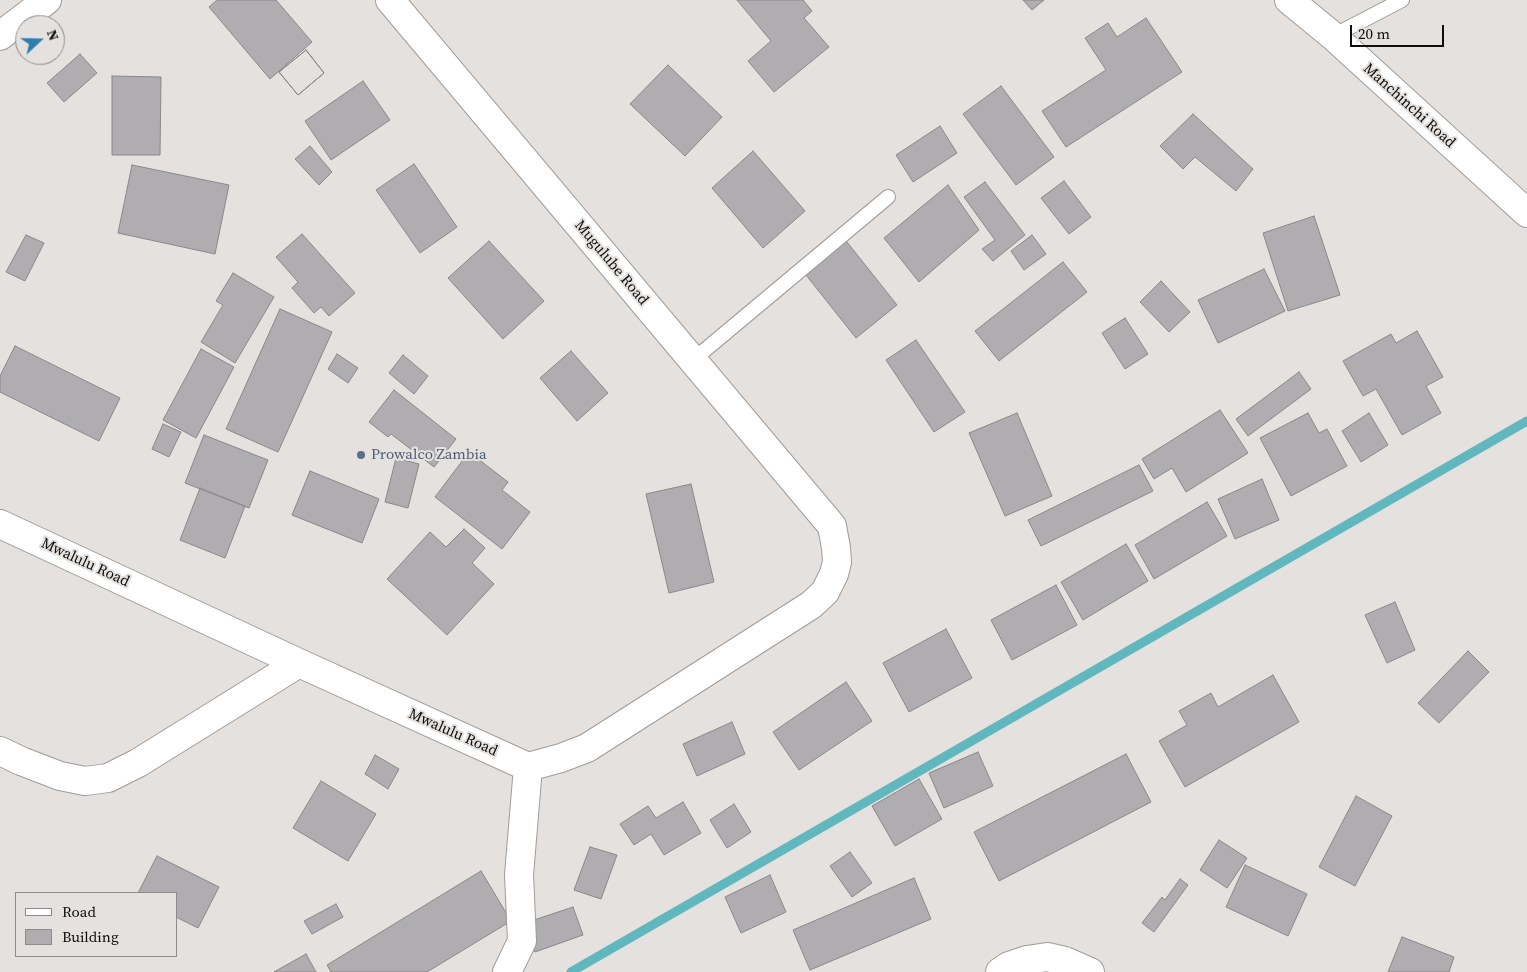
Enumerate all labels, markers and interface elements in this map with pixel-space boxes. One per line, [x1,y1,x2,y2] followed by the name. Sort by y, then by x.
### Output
[15,15,65,65] north arrow
[1352,15,1446,47] scale bar
[1358,23,1390,44] text: 20 m
[42,27,64,43] text: N
[1359,60,1459,152] street label: Manchinchi Road
[570,217,652,309] street label: Mugulube Road
[371,446,487,464] place label: Prowalco Zambia
[355,449,367,461] marker: Prowalco Zambia
[38,535,132,591] street label: Mwalulu Road
[406,705,500,761] street label: Mwalulu Road
[15,892,178,957] legend
[62,901,96,922] text: Road
[62,926,119,947] text: Building

